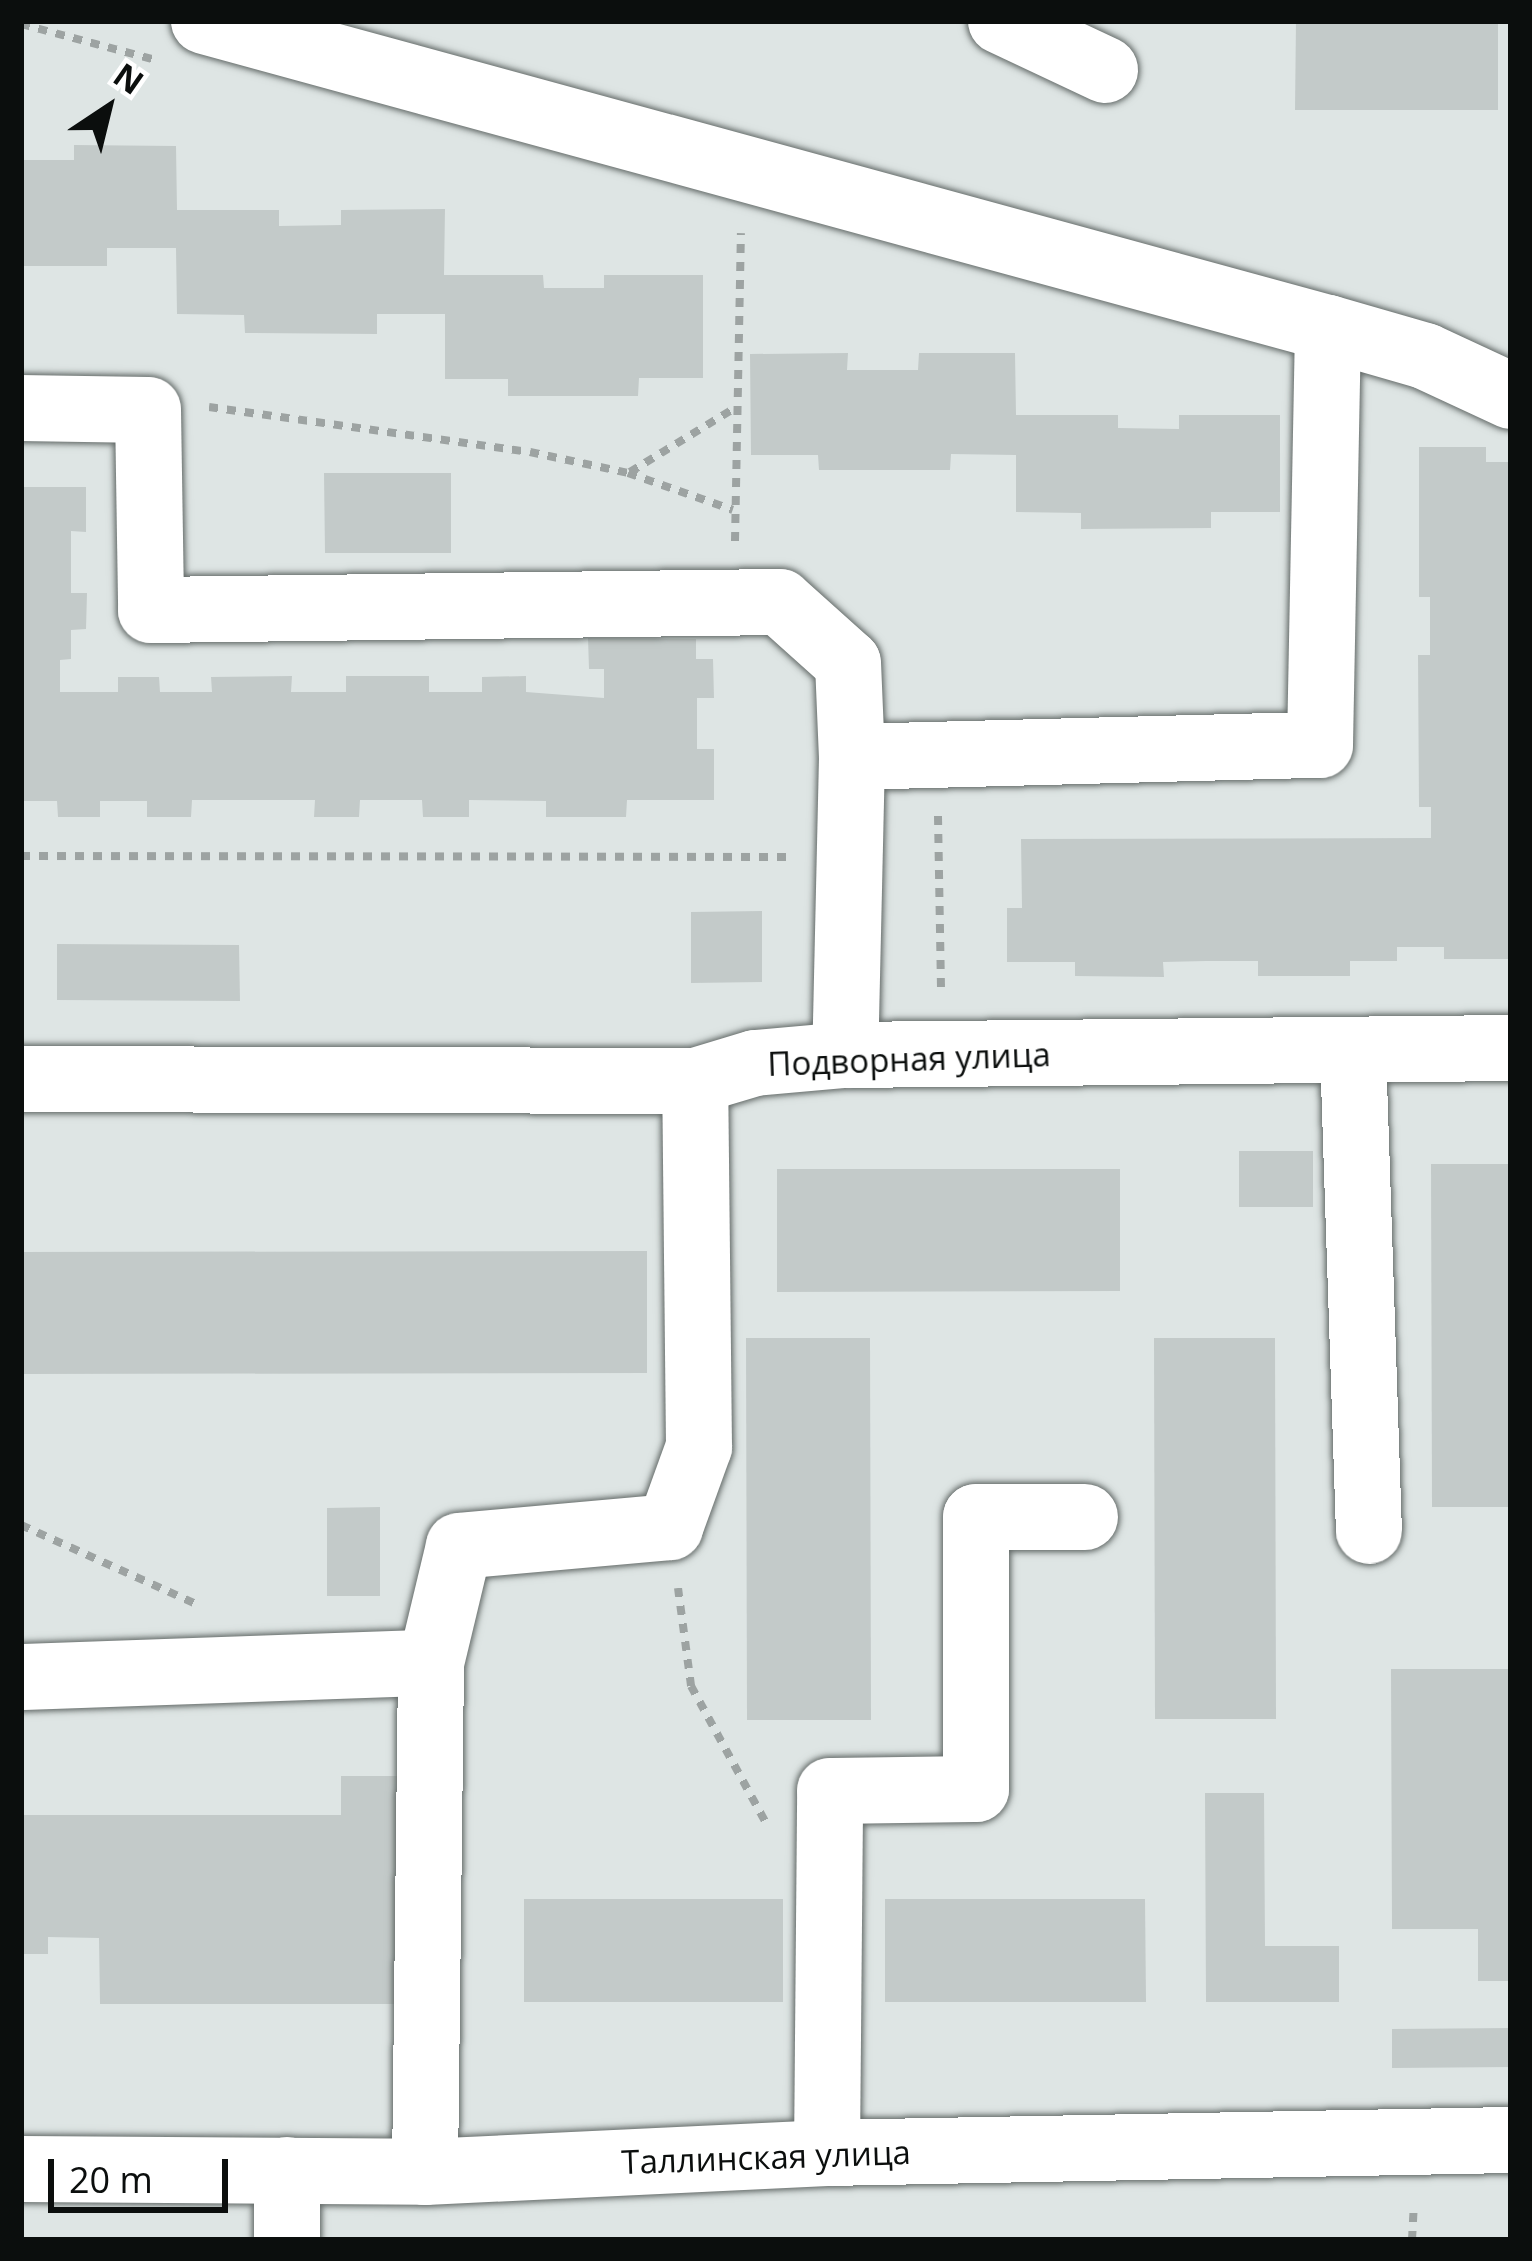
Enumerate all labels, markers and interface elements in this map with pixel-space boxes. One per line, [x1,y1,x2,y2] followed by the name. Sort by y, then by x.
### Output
[48,48,168,168] north arrow
[105,52,153,104] text: N
[767,1034,1051,1084] street label: Подворная улица
[621,2132,911,2182] street label: Таллинская улица
[54,2135,234,2209] scale bar
[69,2155,153,2204] text: 20 m

